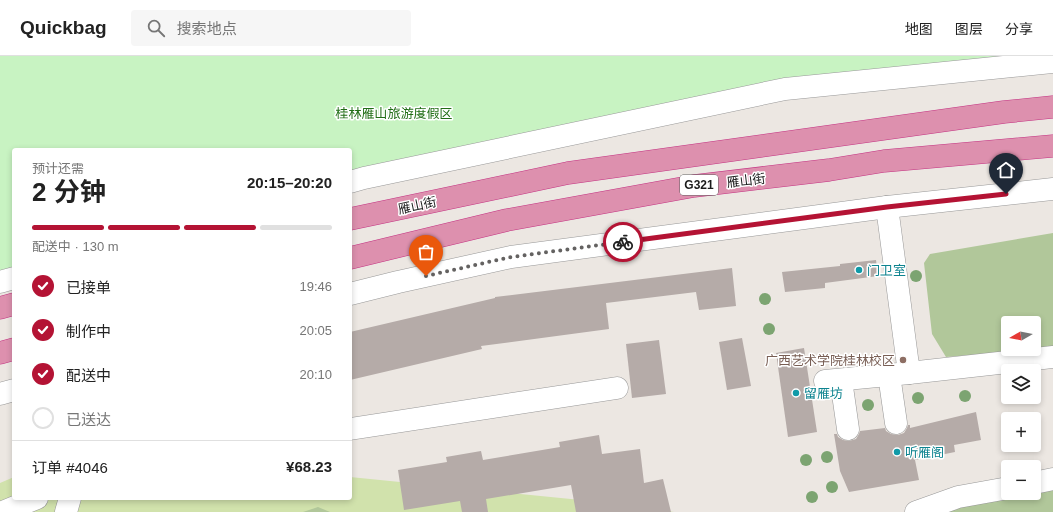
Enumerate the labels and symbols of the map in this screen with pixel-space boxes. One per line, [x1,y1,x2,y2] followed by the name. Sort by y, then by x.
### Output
[335,106,453,121] park label: 桂林雁山旅游度假区
[989,153,1023,194] pin
[726,171,766,190] street label: 雁山街
[680,175,718,195] road number: G321
[396,194,438,217] street label: 雁山街
[603,222,643,262] courier
[409,235,443,276] pin
[867,263,906,278] place label: 门卫室
[854,265,864,275] marker: 门卫室
[1001,316,1041,356] north arrow
[765,353,895,368] place label: 广西艺术学院桂林校区
[898,355,908,365] marker: 广西艺术学院桂林校区
[804,386,843,401] place label: 留雁坊
[791,388,801,398] marker: 留雁坊
[905,445,944,460] place label: 听雁阁
[892,447,902,457] marker: 听雁阁

